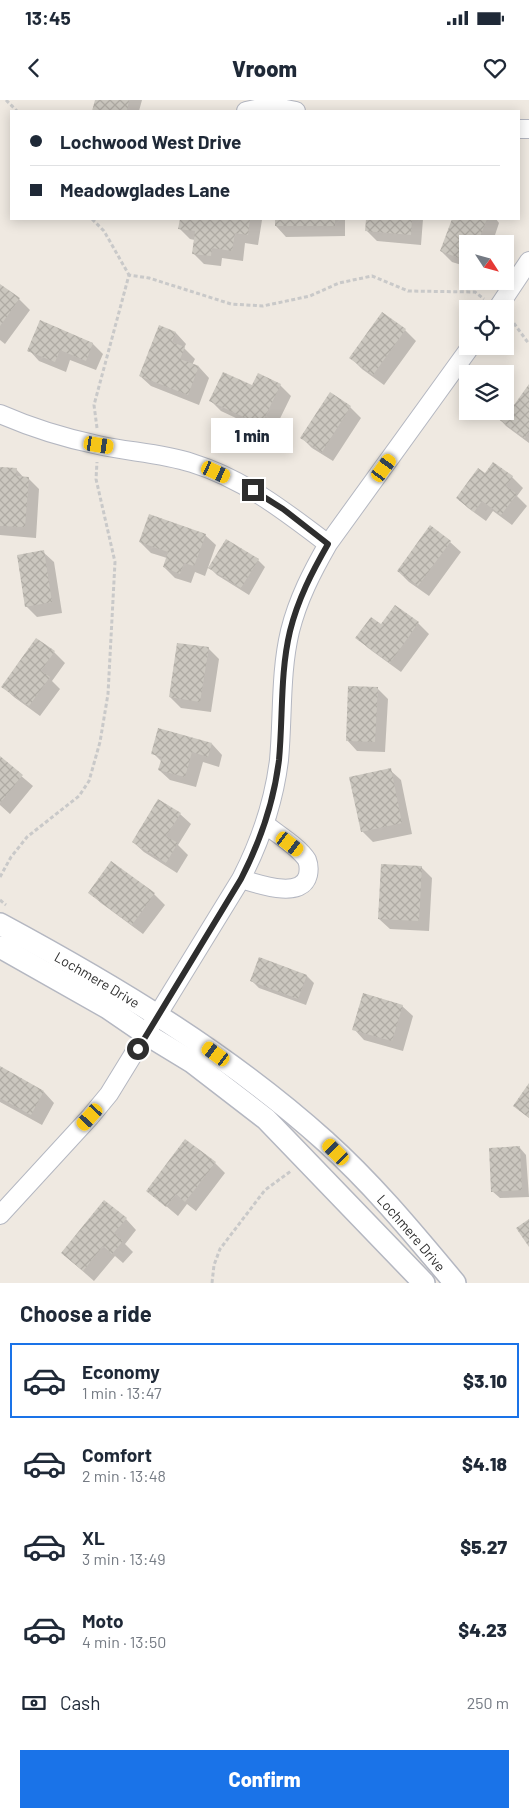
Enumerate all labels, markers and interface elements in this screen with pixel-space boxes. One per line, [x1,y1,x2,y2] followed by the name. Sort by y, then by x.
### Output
[25,6,71,29] text: 13:45
[20,54,48,82] icon: back
[481,54,509,82] icon: heart
[232,55,297,81] text: Vroom
[60,130,241,153] text: Lochwood West Drive
[60,178,230,201] text: Meadowglades Lane
[459,235,514,290] north arrow
[459,235,514,420] map controls
[459,300,514,355] button: locate
[459,365,514,420] button: layers
[212,418,294,452] callout: 1 min
[234,426,270,445] text: 1 min
[83,435,114,455] car
[369,451,398,485] car
[199,459,232,485] car
[242,479,264,501] route end
[273,829,306,859] car
[52,947,143,1011] street label: Lochmere Drive
[127,1038,149,1060] route start
[199,1039,232,1069] car
[74,1101,105,1133] car
[320,1136,351,1168] car
[374,1191,450,1274] street label: Lochmere Drive
[20,1300,152,1326] text: Choose a ride
[22,1358,67,1403] icon: car
[82,1360,160,1383] text: Economy
[463,1369,507,1392] text: $3.10
[82,1383,162,1402] text: 1 min · 13:47
[22,1441,67,1486] icon: car
[82,1443,152,1466] text: Comfort
[462,1452,507,1475] text: $4.18
[82,1466,166,1485] text: 2 min · 13:48
[22,1524,67,1569] icon: car
[82,1526,105,1549] text: XL
[460,1535,507,1558] text: $5.27
[82,1549,166,1568] text: 3 min · 13:49
[22,1607,67,1652] icon: car
[82,1609,124,1632] text: Moto
[458,1618,507,1641] text: $4.23
[82,1632,166,1651] text: 4 min · 13:50
[20,1689,48,1717] icon: cash
[60,1691,101,1714] text: Cash
[467,1693,509,1712] text: 250 m
[20,1750,509,1808] button: Confirm

